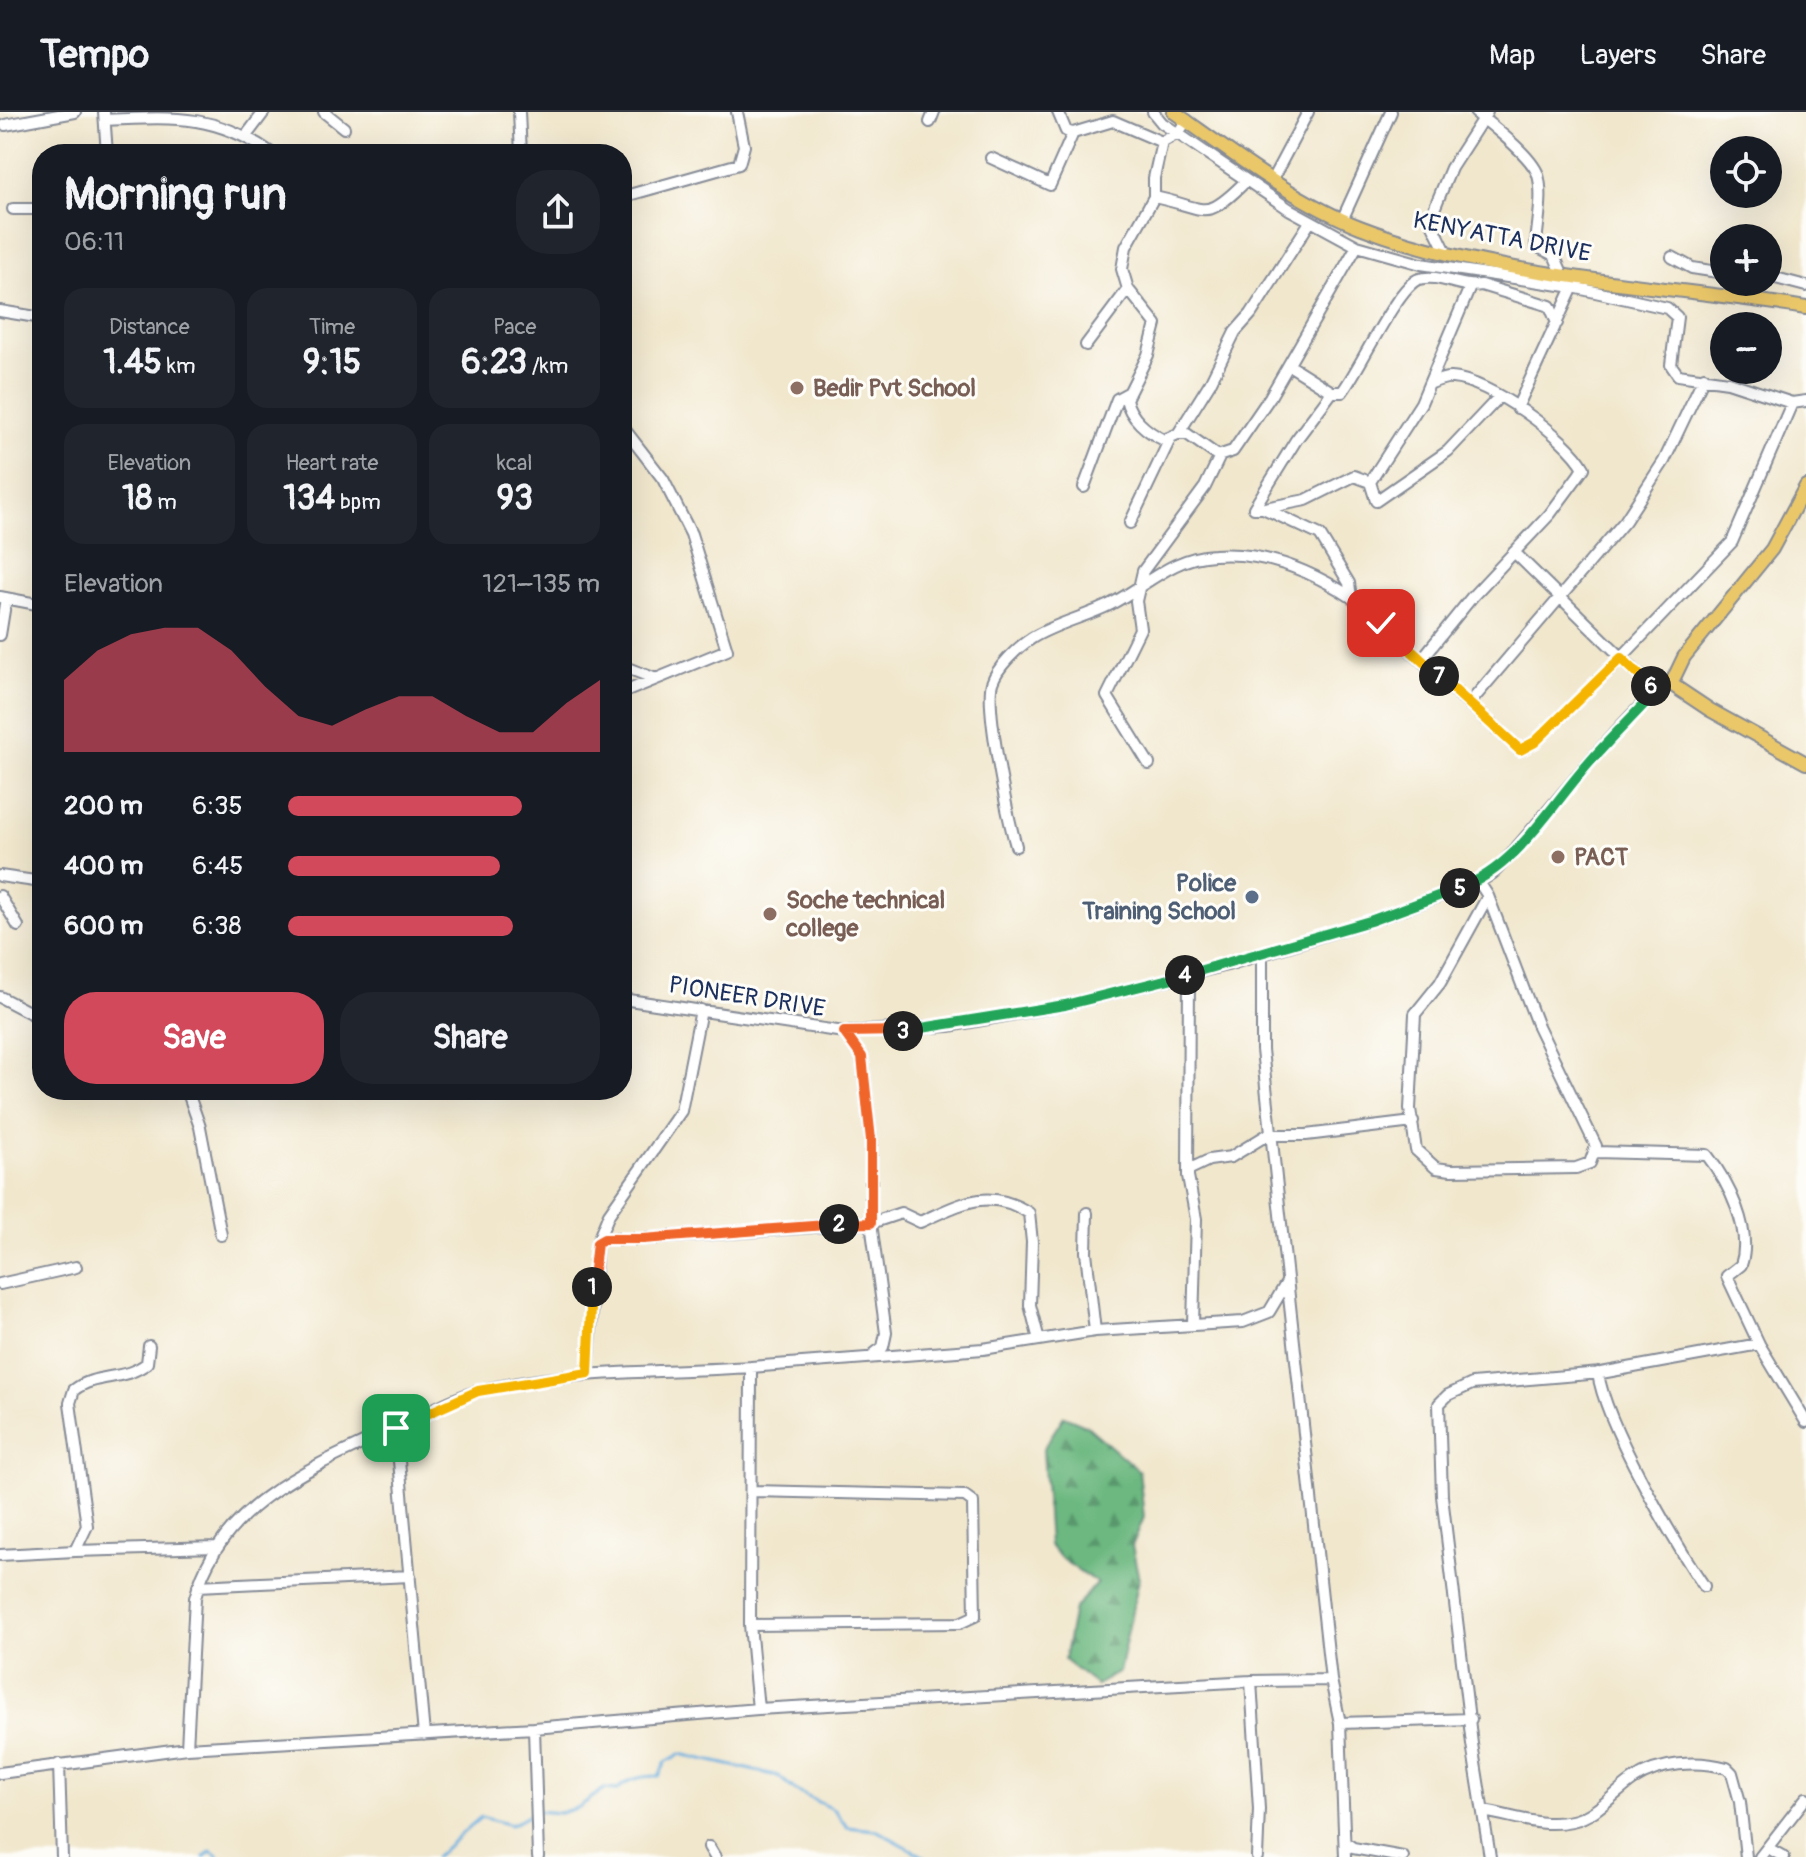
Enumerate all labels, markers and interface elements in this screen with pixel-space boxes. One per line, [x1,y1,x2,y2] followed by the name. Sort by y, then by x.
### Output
[40,31,149,79] text: Tempo
[1489,38,1535,73] text: Map
[1579,38,1656,73] text: Layers
[1700,38,1766,73] text: Share
[1710,136,1782,384] map controls
[1710,136,1782,208] button: locate
[64,168,287,223] text: Morning run
[516,170,600,254] button: share
[1411,206,1593,268] street label: KENYATTA DRIVE
[1710,224,1782,296] button: +
[64,226,124,258] text: 06:11
[1710,312,1782,384] button: −
[109,313,190,341] text: Distance
[309,313,355,341] text: Time
[493,313,536,341] text: Pace
[103,341,162,384] text: 1.45
[303,341,361,384] text: 9:15
[461,341,527,384] text: 6:23
[162,352,196,380] text: km
[527,352,568,380] text: /km
[813,374,976,403] place label: Bedir Pvt School
[788,379,806,397] marker: Bedir Pvt School
[107,449,191,477] text: Elevation
[286,449,378,477] text: Heart rate
[497,449,533,477] text: kcal
[122,477,152,520] text: 18
[283,477,335,520] text: 134
[496,477,533,520] text: 93
[152,488,177,516] text: m
[335,488,381,516] text: bpm
[64,568,163,600] text: Elevation
[482,568,600,600] text: 121–135 m
[1347,589,1415,657] pin
[1359,601,1403,645] icon: check
[1419,656,1459,696] pin: 7
[1433,662,1445,690] text: 7
[1631,666,1671,706] pin: 6
[1645,672,1657,700] text: 6
[64,790,143,822] text: 200 m
[192,790,243,822] text: 6:35
[1574,843,1629,872] place label: PACT
[1549,848,1567,866] marker: PACT
[64,850,143,882] text: 400 m
[192,850,243,882] text: 6:45
[1440,868,1480,908] pin: 5
[1081,869,1237,926] place label: Police Training School
[1454,874,1466,902] text: 5
[785,886,945,943] place label: Soche technical college
[1243,888,1261,906] marker: Police Training School
[761,905,779,923] marker: Soche technical college
[64,910,143,942] text: 600 m
[192,910,242,942] text: 6:38
[1165,955,1205,995] pin: 4
[1179,961,1191,989] text: 4
[667,970,827,1024] street label: PIONEER DRIVE
[64,992,324,1084] button: Save
[340,992,600,1084] button: Share
[883,1011,923,1051] pin: 3
[897,1017,909,1045] text: 3
[819,1204,859,1244] pin: 2
[833,1210,845,1238] text: 2
[572,1267,612,1307] pin: 1
[588,1273,596,1301] text: 1
[362,1394,430,1462] pin
[374,1406,418,1450] icon: arrive

